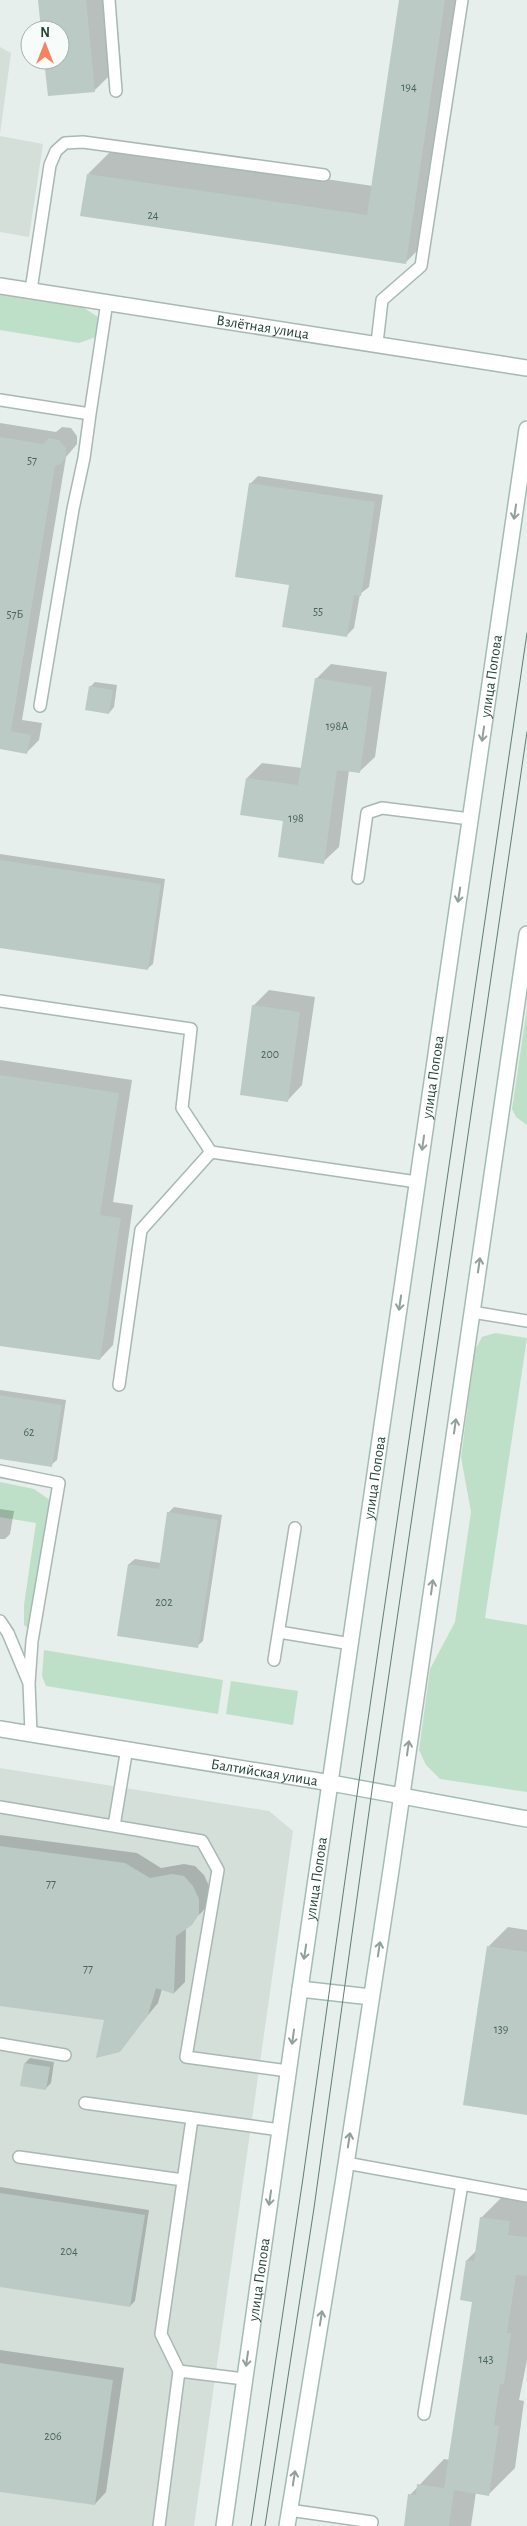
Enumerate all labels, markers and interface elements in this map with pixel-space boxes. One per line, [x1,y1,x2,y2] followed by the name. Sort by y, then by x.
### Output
[20,20,70,70] north arrow
[40,26,50,40] text: N
[401,81,417,93] house number: 194
[147,209,159,221] house number: 24
[215,312,310,342] street label: Взлётная улица
[27,454,37,466] house number: 57
[510,504,520,520] one-way arrow
[313,605,323,617] house number: 55
[7,608,24,620] house number: 57Б
[477,634,505,720] street label: улица Попова
[326,720,348,732] house number: 198А
[477,726,487,742] one-way arrow
[288,812,304,824] house number: 198
[454,887,464,903] one-way arrow
[419,1034,446,1120] street label: улица Попова
[261,1048,279,1060] house number: 200
[418,1134,428,1150] one-way arrow
[474,1258,484,1274] one-way arrow
[394,1295,404,1311] one-way arrow
[451,1419,461,1435] one-way arrow
[23,1426,35,1438] house number: 62
[361,1435,388,1521] street label: улица Попова
[427,1579,437,1595] one-way arrow
[155,1596,173,1608] house number: 202
[403,1740,413,1756] one-way arrow
[210,1756,319,1788] street label: Балтийская улица
[302,1836,330,1922] street label: улица Попова
[46,1877,56,1889] house number: 77
[374,1941,384,1957] one-way arrow
[300,1944,310,1960] one-way arrow
[83,1962,93,1974] house number: 77
[494,2023,509,2035] house number: 139
[288,2028,298,2044] one-way arrow
[345,2132,355,2148] one-way arrow
[265,2189,275,2205] one-way arrow
[245,2237,272,2323] street label: улица Попова
[60,2245,78,2257] house number: 204
[316,2310,326,2326] one-way arrow
[242,2350,252,2366] one-way arrow
[479,2353,493,2365] house number: 143
[44,2430,62,2442] house number: 206
[290,2470,300,2486] one-way arrow

